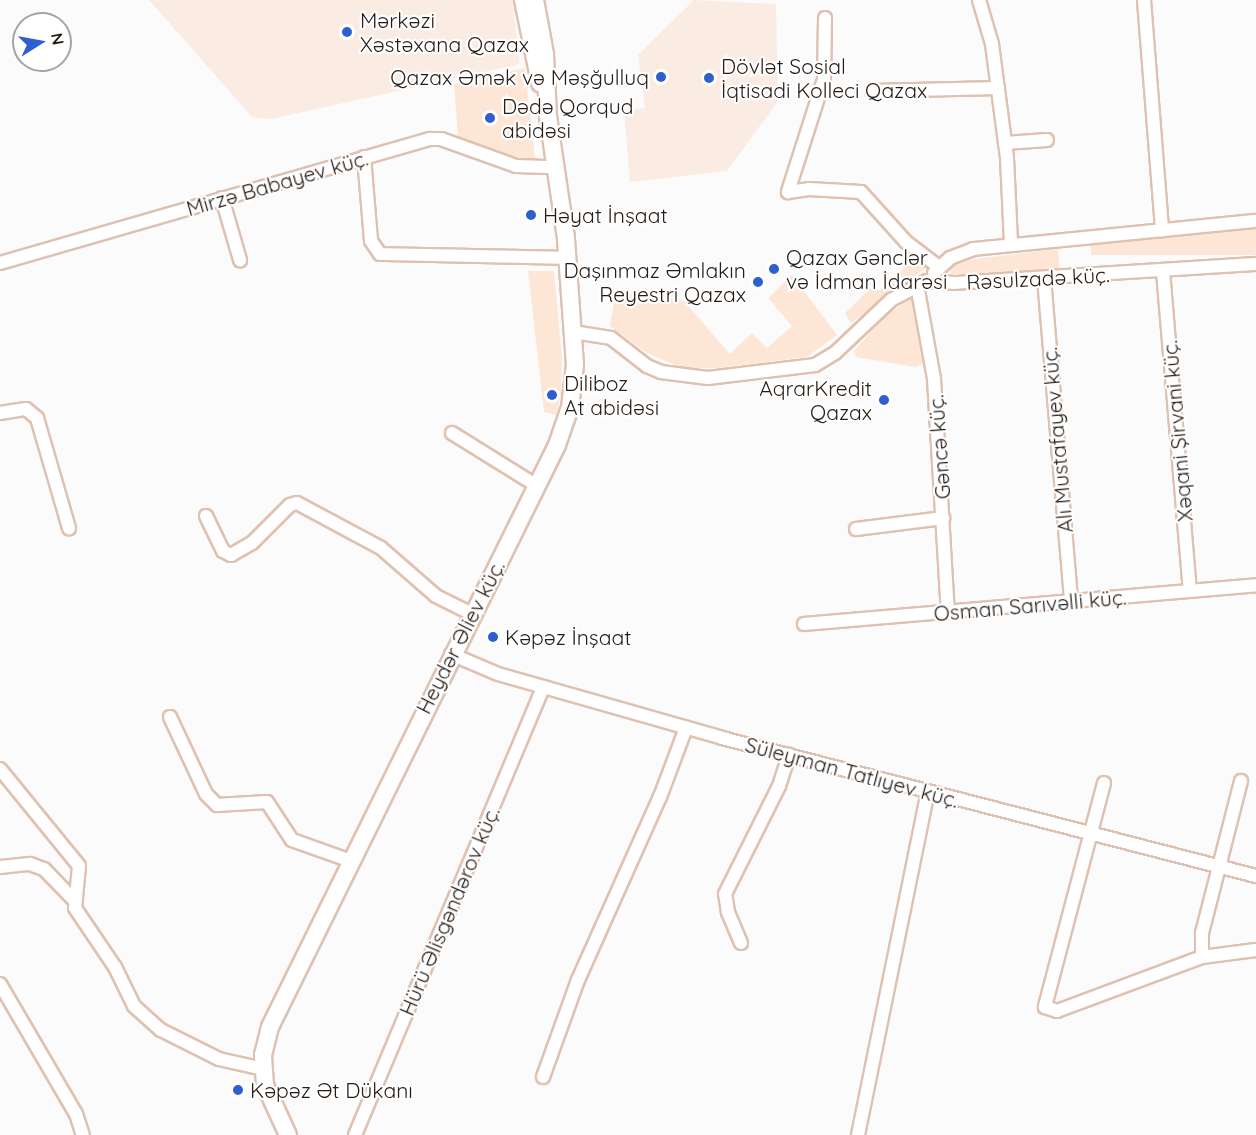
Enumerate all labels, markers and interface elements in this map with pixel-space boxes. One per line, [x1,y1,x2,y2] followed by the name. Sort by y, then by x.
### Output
[360,7,529,57] place label: Mərkəzi Xəstəxana Qazax
[12,12,72,72] north arrow
[338,23,356,41] marker: Mərkəzi Xəstəxana Qazax
[47,31,69,47] text: N
[721,53,927,103] place label: Dövlət Sosial İqtisadi Kolleci Qazax
[390,64,649,90] place label: Qazax Əmək və Məşğulluq
[654,70,668,84] marker: Qazax Əmək və Məşğulluq
[702,71,716,85] marker: Dövlət Sosial İqtisadi Kolleci Qazax
[502,93,633,143] place label: Dədə Qorqud abidəsi
[483,111,497,125] marker: Dədə Qorqud abidəsi
[183,145,371,221] street label: Mirzə Babayev küç.
[543,202,668,228] place label: Həyat İnşaat
[524,208,538,222] marker: Həyat İnşaat
[786,244,947,294] place label: Qazax Gənclər və İdman İdarəsi
[564,257,746,307] place label: Daşınmaz Əmlakın Reyestri Qazax
[767,262,781,276] marker: Qazax Gənclər və İdman İdarəsi
[966,262,1110,294] street label: Rəsulzadə küç.
[751,275,765,289] marker: Daşınmaz Əmlakın Reyestri Qazax
[1157,339,1197,523] street label: Xəqani Şirvani küç.
[1036,346,1078,534] street label: Alı Mustafayev küç.
[564,370,659,420] place label: Diliboz At abidəsi
[759,375,872,425] place label: AqrarKredit Qazax
[545,388,559,402] marker: Diliboz At abidəsi
[877,393,891,407] marker: AqrarKredit Qazax
[923,394,955,500] street label: Gəncə küç.
[410,556,510,718] street label: Heydər Əliev küç.
[933,584,1127,626] street label: Osman Sarıvəlli küç.
[505,624,631,650] place label: Kəpəz İnşaat
[486,630,500,644] marker: Kəpəz İnşaat
[743,731,961,813] street label: Süleyman Tatlıyev küç.
[394,803,504,1019] street label: Hürü Əlisgəndərov küç.
[250,1077,413,1103] place label: Kəpəz Ət Dükanı
[231,1083,245,1097] marker: Kəpəz Ət Dükanı

